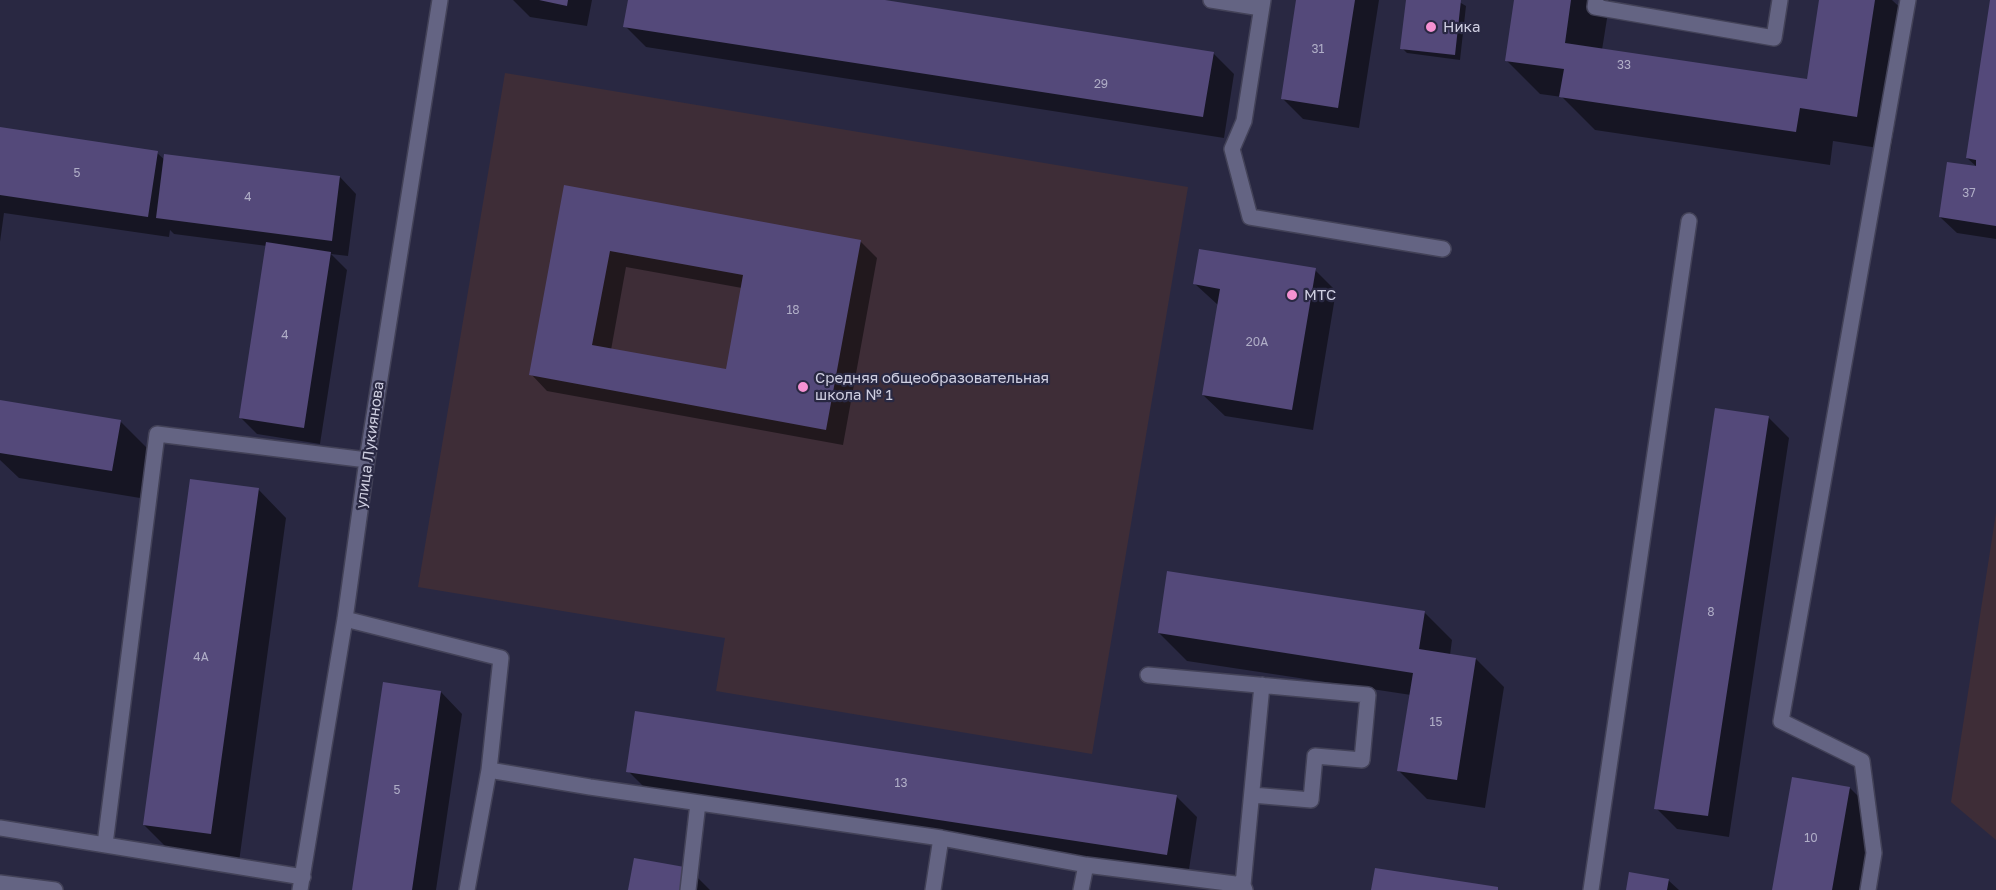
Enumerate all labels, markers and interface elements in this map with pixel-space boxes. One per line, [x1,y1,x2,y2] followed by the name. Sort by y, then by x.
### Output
[1443,18,1480,36] place label: Ника
[1424,20,1438,34] marker: Ника
[1312,42,1324,56] house number: 31
[1617,58,1631,72] house number: 33
[1094,77,1108,91] house number: 29
[74,166,80,180] house number: 5
[1962,186,1976,200] house number: 37
[244,190,252,204] house number: 4
[1304,286,1336,304] place label: МТС
[1285,288,1299,302] marker: МТС
[786,303,800,317] house number: 18
[281,328,289,342] house number: 4
[1246,335,1268,349] house number: 20А
[815,369,1049,404] place label: Средняя общеобразовательная школа № 1
[352,380,388,510] street label: улица Лукиянова
[796,380,810,394] marker: Средняя общеобразовательная школа № 1
[1707,605,1715,619] house number: 8
[193,650,209,664] house number: 4А
[1430,715,1442,729] house number: 15
[895,776,907,790] house number: 13
[394,783,400,797] house number: 5
[1804,831,1818,845] house number: 10

